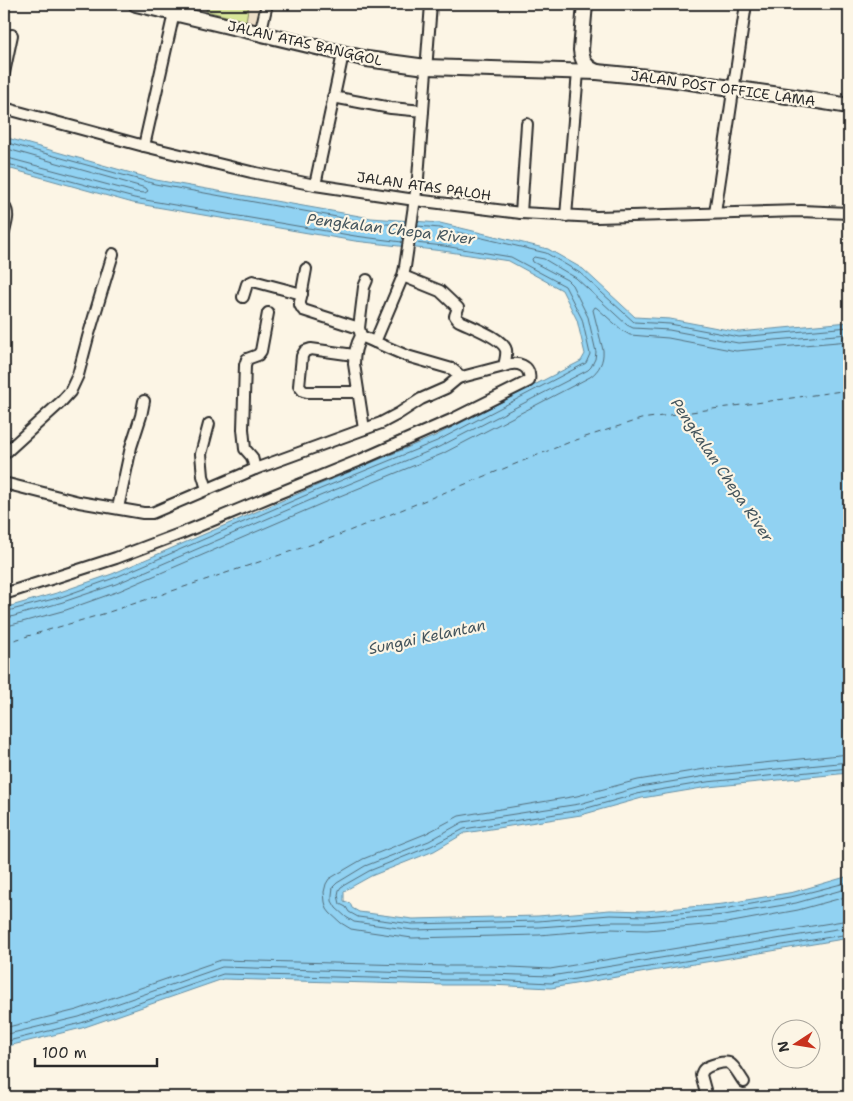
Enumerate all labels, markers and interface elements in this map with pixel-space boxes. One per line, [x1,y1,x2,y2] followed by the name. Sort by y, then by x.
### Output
[226,16,384,70] street label: JALAN ATAS BANGGOL
[629,66,817,110] street label: JALAN POST OFFICE LAMA
[356,168,492,204] street label: JALAN ATAS PALOH
[306,209,477,249] water label: Pengkalan Chepa River
[666,394,778,546] water label: Pengkalan Chepa River
[367,615,487,659] water label: Sungai Kelantan
[770,1018,820,1068] north arrow
[35,1036,158,1068] scale bar
[773,1039,793,1054] text: N
[42,1043,87,1063] text: 100 m

